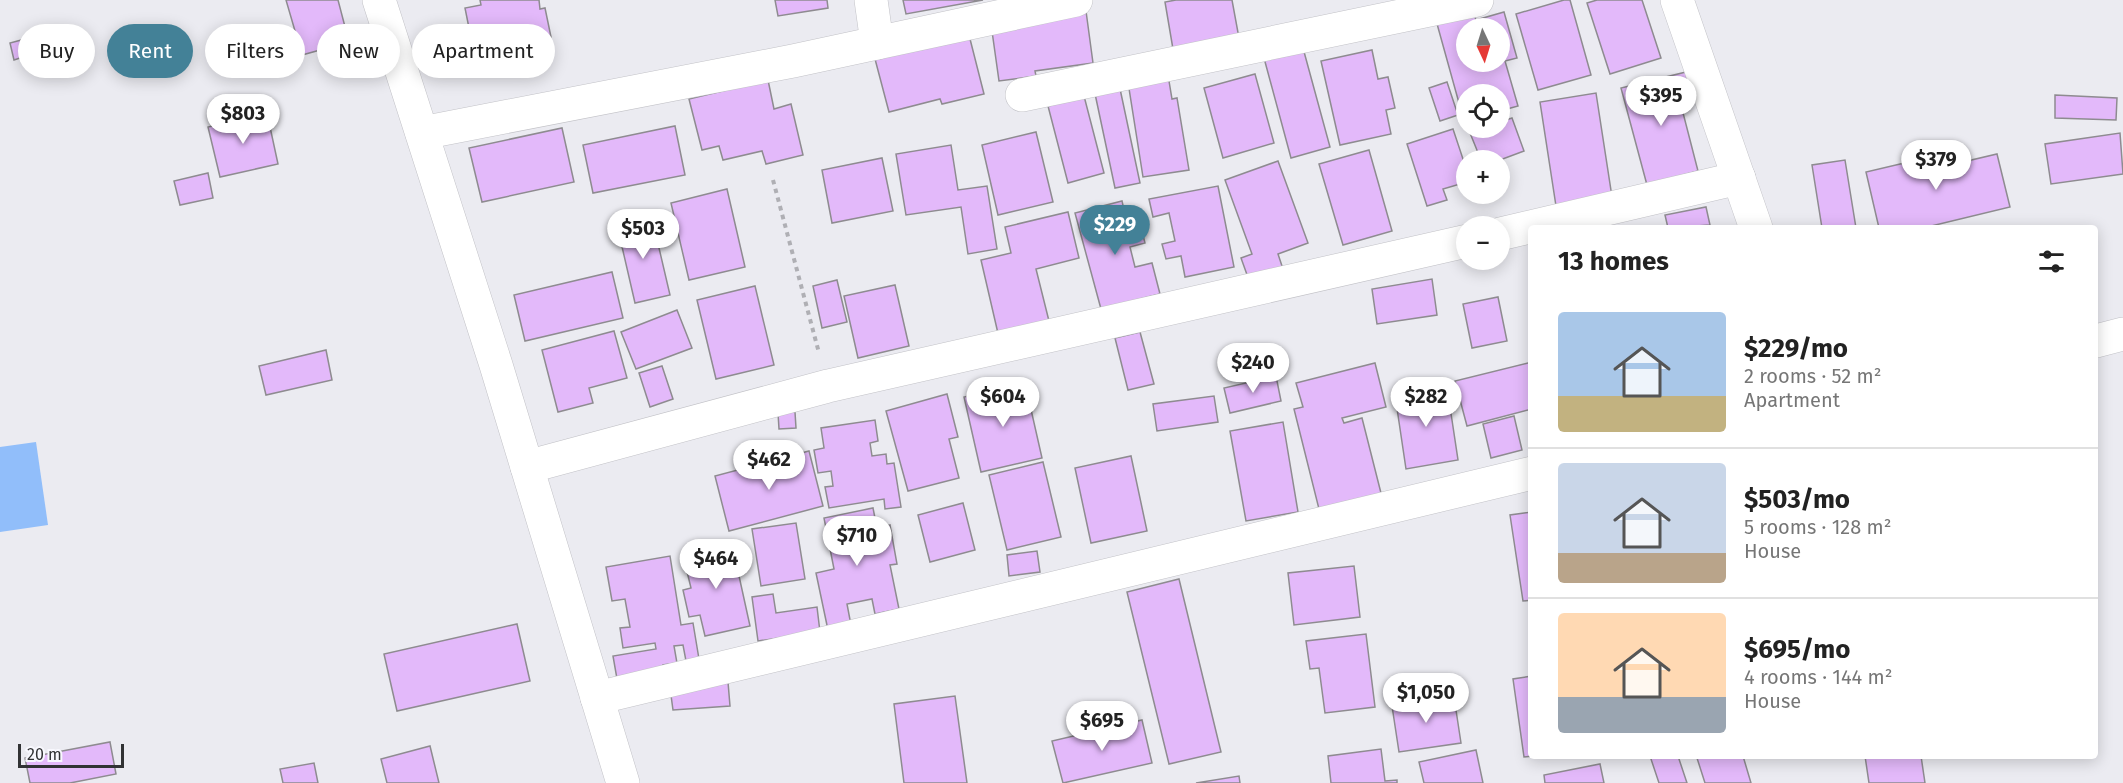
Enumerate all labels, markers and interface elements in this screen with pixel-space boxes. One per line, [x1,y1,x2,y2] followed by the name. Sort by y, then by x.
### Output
[1456,18,1510,72] north arrow
[1456,18,1510,270] map controls
[18,24,95,78] chip: Buy
[107,24,193,78] chip: Rent
[205,24,305,78] chip: Filters
[317,24,400,78] chip: New
[412,24,555,78] chip: Apartment
[1625,76,1697,127] pin: $395
[1639,83,1683,107] text: $395
[1456,84,1510,138] button: locate
[207,94,279,145] pin: $803
[221,101,265,125] text: $803
[1900,140,1972,191] pin: $379
[1915,147,1957,171] text: $379
[1456,150,1510,204] button: +
[1079,205,1151,256] pin: $229
[607,209,679,260] pin: $503
[1094,212,1136,236] text: $229
[621,216,665,240] text: $503
[1456,216,1510,270] button: −
[2035,245,2068,278] icon: filters
[1558,246,1669,277] text: 13 homes
[1744,333,1848,364] text: $229/mo
[1606,336,1678,408] icon: home
[1217,343,1289,394] pin: $240
[1231,350,1275,374] text: $240
[1744,364,1882,388] text: 2 rooms · 52 m²
[967,377,1039,428] pin: $604
[1390,377,1462,428] pin: $282
[980,384,1026,408] text: $604
[1405,384,1447,408] text: $282
[1744,388,1840,412] text: Apartment
[733,440,805,491] pin: $462
[747,447,791,471] text: $462
[1744,484,1850,515] text: $503/mo
[1606,487,1678,559] icon: home
[1744,515,1892,539] text: 5 rooms · 128 m²
[821,516,893,567] pin: $710
[837,523,877,547] text: $710
[680,539,752,590] pin: $464
[1744,539,1801,563] text: House
[694,546,738,570] text: $464
[1744,634,1850,665] text: $695/mo
[1606,637,1678,709] icon: home
[1744,665,1893,689] text: 4 rooms · 144 m²
[1377,673,1475,724] pin: $1,050
[1397,680,1455,704] text: $1,050
[1744,689,1801,713] text: House
[1066,701,1138,752] pin: $695
[1080,708,1124,732] text: $695
[18,741,124,768] scale bar
[27,745,62,764] text: 20 m

